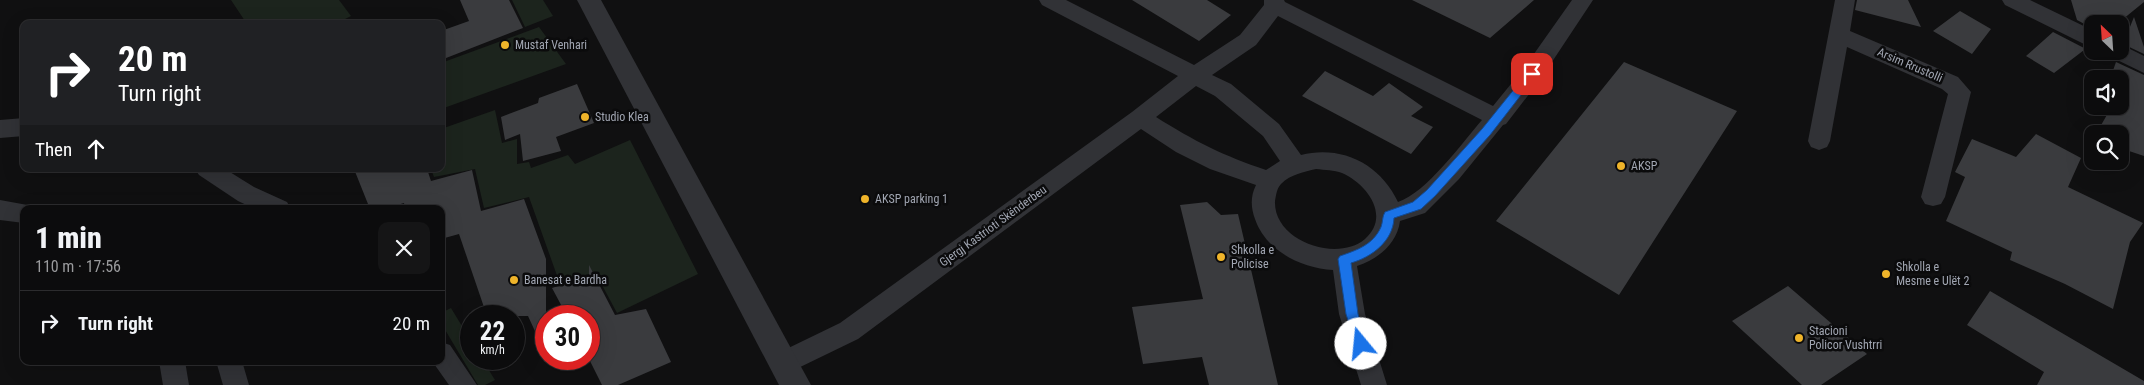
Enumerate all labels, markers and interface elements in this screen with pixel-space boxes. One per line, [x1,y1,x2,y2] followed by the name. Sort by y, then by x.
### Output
[2084,15,2129,60] north arrow
[2084,15,2129,170] map controls
[515,38,587,52] place label: Mustaf Venhari
[118,39,187,80] text: 20 m
[499,39,511,51] marker: Mustaf Venhari
[35,40,100,105] icon: right
[1875,45,1945,85] street label: Arsim Rrustolli
[1511,53,1553,95] pin
[1518,60,1546,88] icon: arrive
[2084,70,2129,115] button: sound
[118,81,201,106] text: Turn right
[595,110,649,124] place label: Studio Klea
[579,111,591,123] marker: Studio Klea
[2084,125,2129,170] button: search
[82,135,110,163] icon: ahead
[35,138,72,161] text: Then
[1631,159,1658,173] place label: AKSP
[1615,160,1627,172] marker: AKSP
[937,182,1049,269] street label: Gjergj Kastrioti Skënderbeu
[875,192,948,206] place label: AKSP parking 1
[859,193,871,205] marker: AKSP parking 1
[35,220,102,255] text: 1 min
[378,222,430,274] button: close
[1231,243,1274,271] place label: Shkolla e Policise
[1215,251,1227,263] marker: Shkolla e Policise
[35,257,121,276] text: 110 m · 17:56
[1896,260,1969,288] place label: Shkolla e Mesme e Ulët 2
[1880,268,1892,280] marker: Shkolla e Mesme e Ulët 2
[524,273,607,287] place label: Banesat e Bardha
[508,274,520,286] marker: Banesat e Bardha
[535,305,600,370] speed limit sign: 30
[35,309,63,337] icon: right
[78,312,153,335] text: Turn right
[393,312,430,335] text: 20 m
[480,317,505,346] text: 22
[1334,317,1386,369] position arrow
[1809,324,1882,352] place label: Stacioni Policor Vushtrri
[1793,332,1805,344] marker: Stacioni Policor Vushtrri
[480,343,505,357] text: km/h

